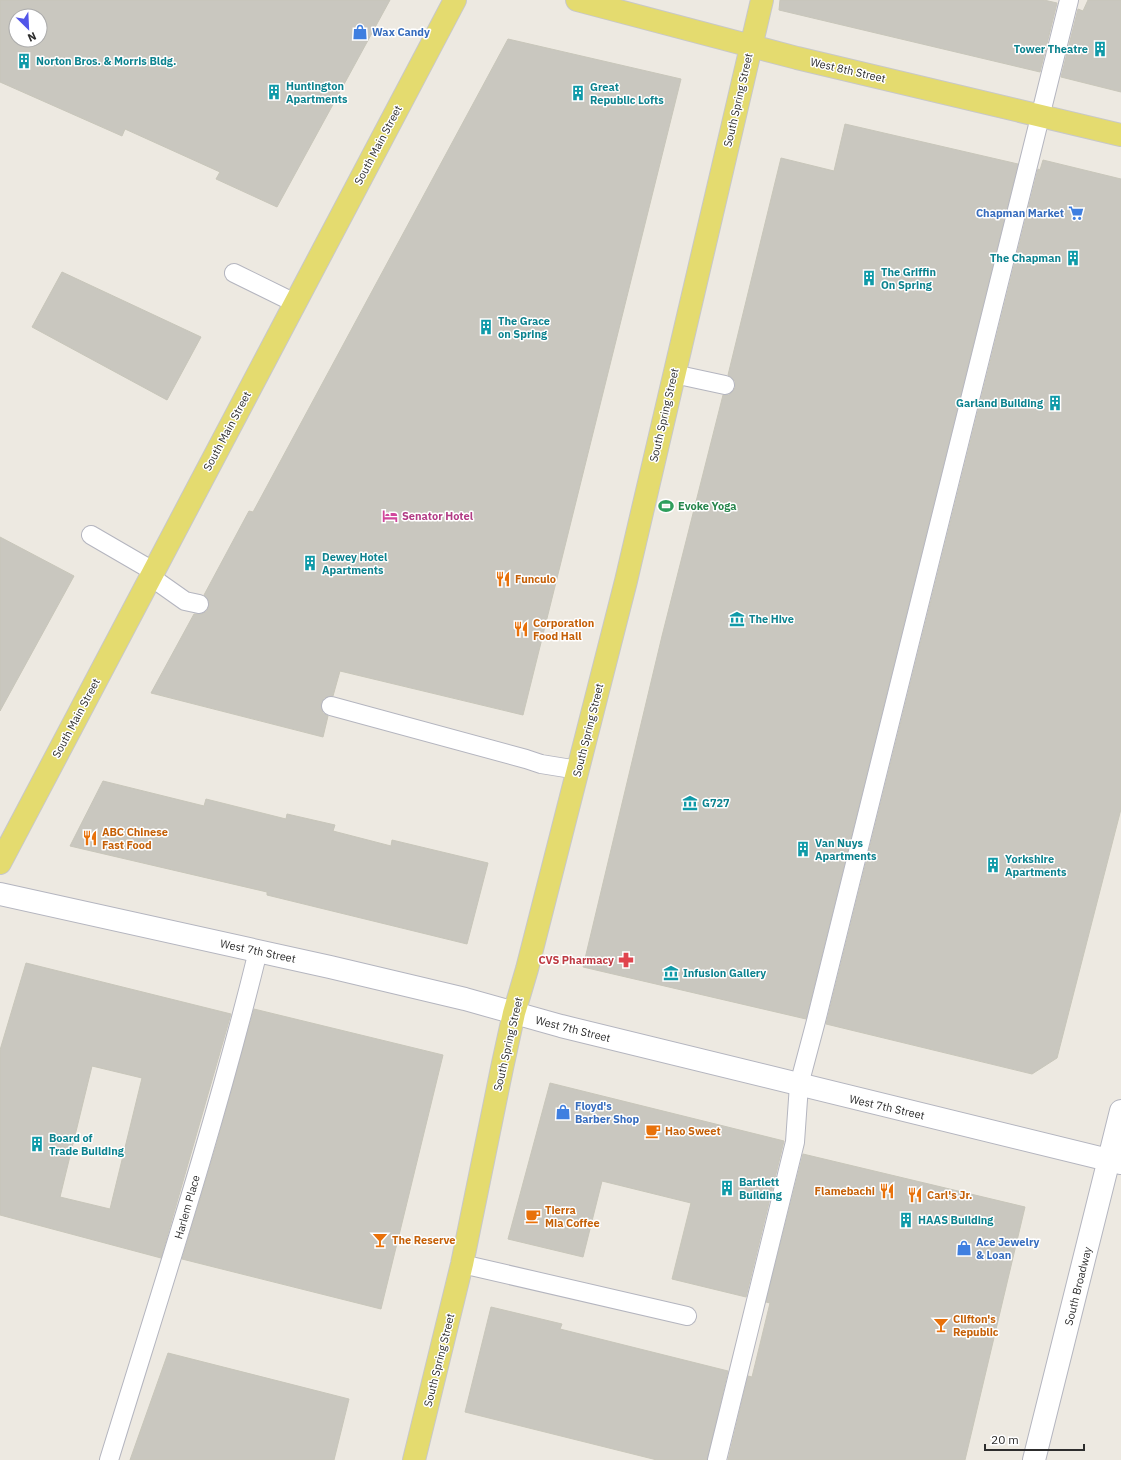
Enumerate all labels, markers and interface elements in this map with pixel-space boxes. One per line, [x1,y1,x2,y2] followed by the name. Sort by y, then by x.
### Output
[8,8,48,48] north arrow
[351,23,369,41] shop icon: Wax Candy
[372,25,430,39] place label: Wax Candy
[26,29,39,45] text: N
[1091,40,1109,58] building icon: Tower Theatre
[1014,42,1088,56] place label: Tower Theatre
[15,52,33,70] building icon: Norton Bros. & Morris Bldg.
[720,52,756,148] street label: South Spring Street
[36,54,176,68] place label: Norton Bros. & Morris Bldg.
[809,55,887,85] street label: West 8th Street
[286,79,348,106] place label: Huntington Apartments
[590,80,664,107] place label: Great Republic Lofts
[265,83,283,101] building icon: Huntington Apartments
[569,84,587,102] building icon: Great Republic Lofts
[351,103,405,187] street label: South Main Street
[1067,204,1085,222] supermarket icon: Chapman Market
[976,206,1064,220] place label: Chapman Market
[1064,249,1082,267] building icon: The Chapman
[990,251,1061,265] place label: The Chapman
[881,265,936,292] place label: The Griffin On Spring
[860,269,878,287] building icon: The Griffin On Spring
[498,314,550,341] place label: The Grace on Spring
[477,318,495,336] building icon: The Grace on Spring
[646,367,682,463] street label: South Spring Street
[200,389,254,473] street label: South Main Street
[1046,394,1064,412] building icon: Garland Building
[956,396,1044,410] place label: Garland Building
[657,497,675,515] sports icon: Evoke Yoga
[678,499,737,513] place label: Evoke Yoga
[381,507,399,525] hotel icon: Senator Hotel
[402,509,474,523] place label: Senator Hotel
[322,550,388,577] place label: Dewey Hotel Apartments
[301,554,319,572] building icon: Dewey Hotel Apartments
[494,570,512,588] restaurant icon: Funculo
[515,572,556,586] place label: Funculo
[728,610,746,628] museum icon: The Hive
[749,612,794,626] place label: The Hive
[533,616,594,643] place label: Corporation Food Hall
[512,620,530,638] restaurant icon: Corporation Food Hall
[49,676,103,760] street label: South Main Street
[570,682,606,778] street label: South Spring Street
[681,794,699,812] museum icon: G727
[702,796,730,810] place label: G727
[102,825,168,852] place label: ABC Chinese Fast Food
[81,829,99,847] restaurant icon: ABC Chinese Fast Food
[815,836,877,863] place label: Van Nuys Apartments
[794,840,812,858] building icon: Van Nuys Apartments
[1005,852,1067,879] place label: Yorkshire Apartments
[984,856,1002,874] building icon: Yorkshire Apartments
[219,936,297,966] street label: West 7th Street
[617,951,635,969] pharmacy icon: CVS Pharmacy
[538,953,614,967] place label: CVS Pharmacy
[662,964,680,982] museum icon: Infusion Gallery
[683,966,766,980] place label: Infusion Gallery
[490,996,526,1092] street label: South Spring Street
[534,1013,612,1045] street label: West 7th Street
[848,1092,926,1122] street label: West 7th Street
[575,1099,640,1126] place label: Floyd's Barber Shop
[554,1103,572,1121] shop icon: Floyd's Barber Shop
[644,1122,662,1140] cafe icon: Hao Sweet
[665,1124,721,1138] place label: Hao Sweet
[49,1131,125,1158] place label: Board of Trade Building
[28,1135,46,1153] building icon: Board of Trade Building
[171,1173,203,1241] street label: Harlem Place
[739,1175,783,1202] place label: Bartlett Building
[718,1179,736,1197] building icon: Bartlett Building
[878,1182,896,1200] restaurant icon: Flamebachi
[815,1184,875,1198] place label: Flamebachi
[906,1186,924,1204] restaurant icon: Carl's Jr.
[927,1188,972,1202] place label: Carl's Jr.
[545,1203,600,1230] place label: Tierra Mia Coffee
[524,1207,542,1225] cafe icon: Tierra Mia Coffee
[897,1211,915,1229] building icon: HAAS Building
[918,1213,994,1227] place label: HAAS Building
[371,1231,389,1249] bar icon: The Reserve
[392,1233,455,1247] place label: The Reserve
[976,1235,1039,1262] place label: Ace Jewelry & Loan
[955,1239,973,1257] shop icon: Ace Jewelry & Loan
[1061,1245,1095,1327] street label: South Broadway
[421,1312,457,1408] street label: South Spring Street
[953,1312,999,1339] place label: Clifton's Republic
[932,1316,950,1334] bar icon: Clifton's Republic
[985,1426,1084,1452] scale bar
[991,1432,1019,1447] text: 20 m

